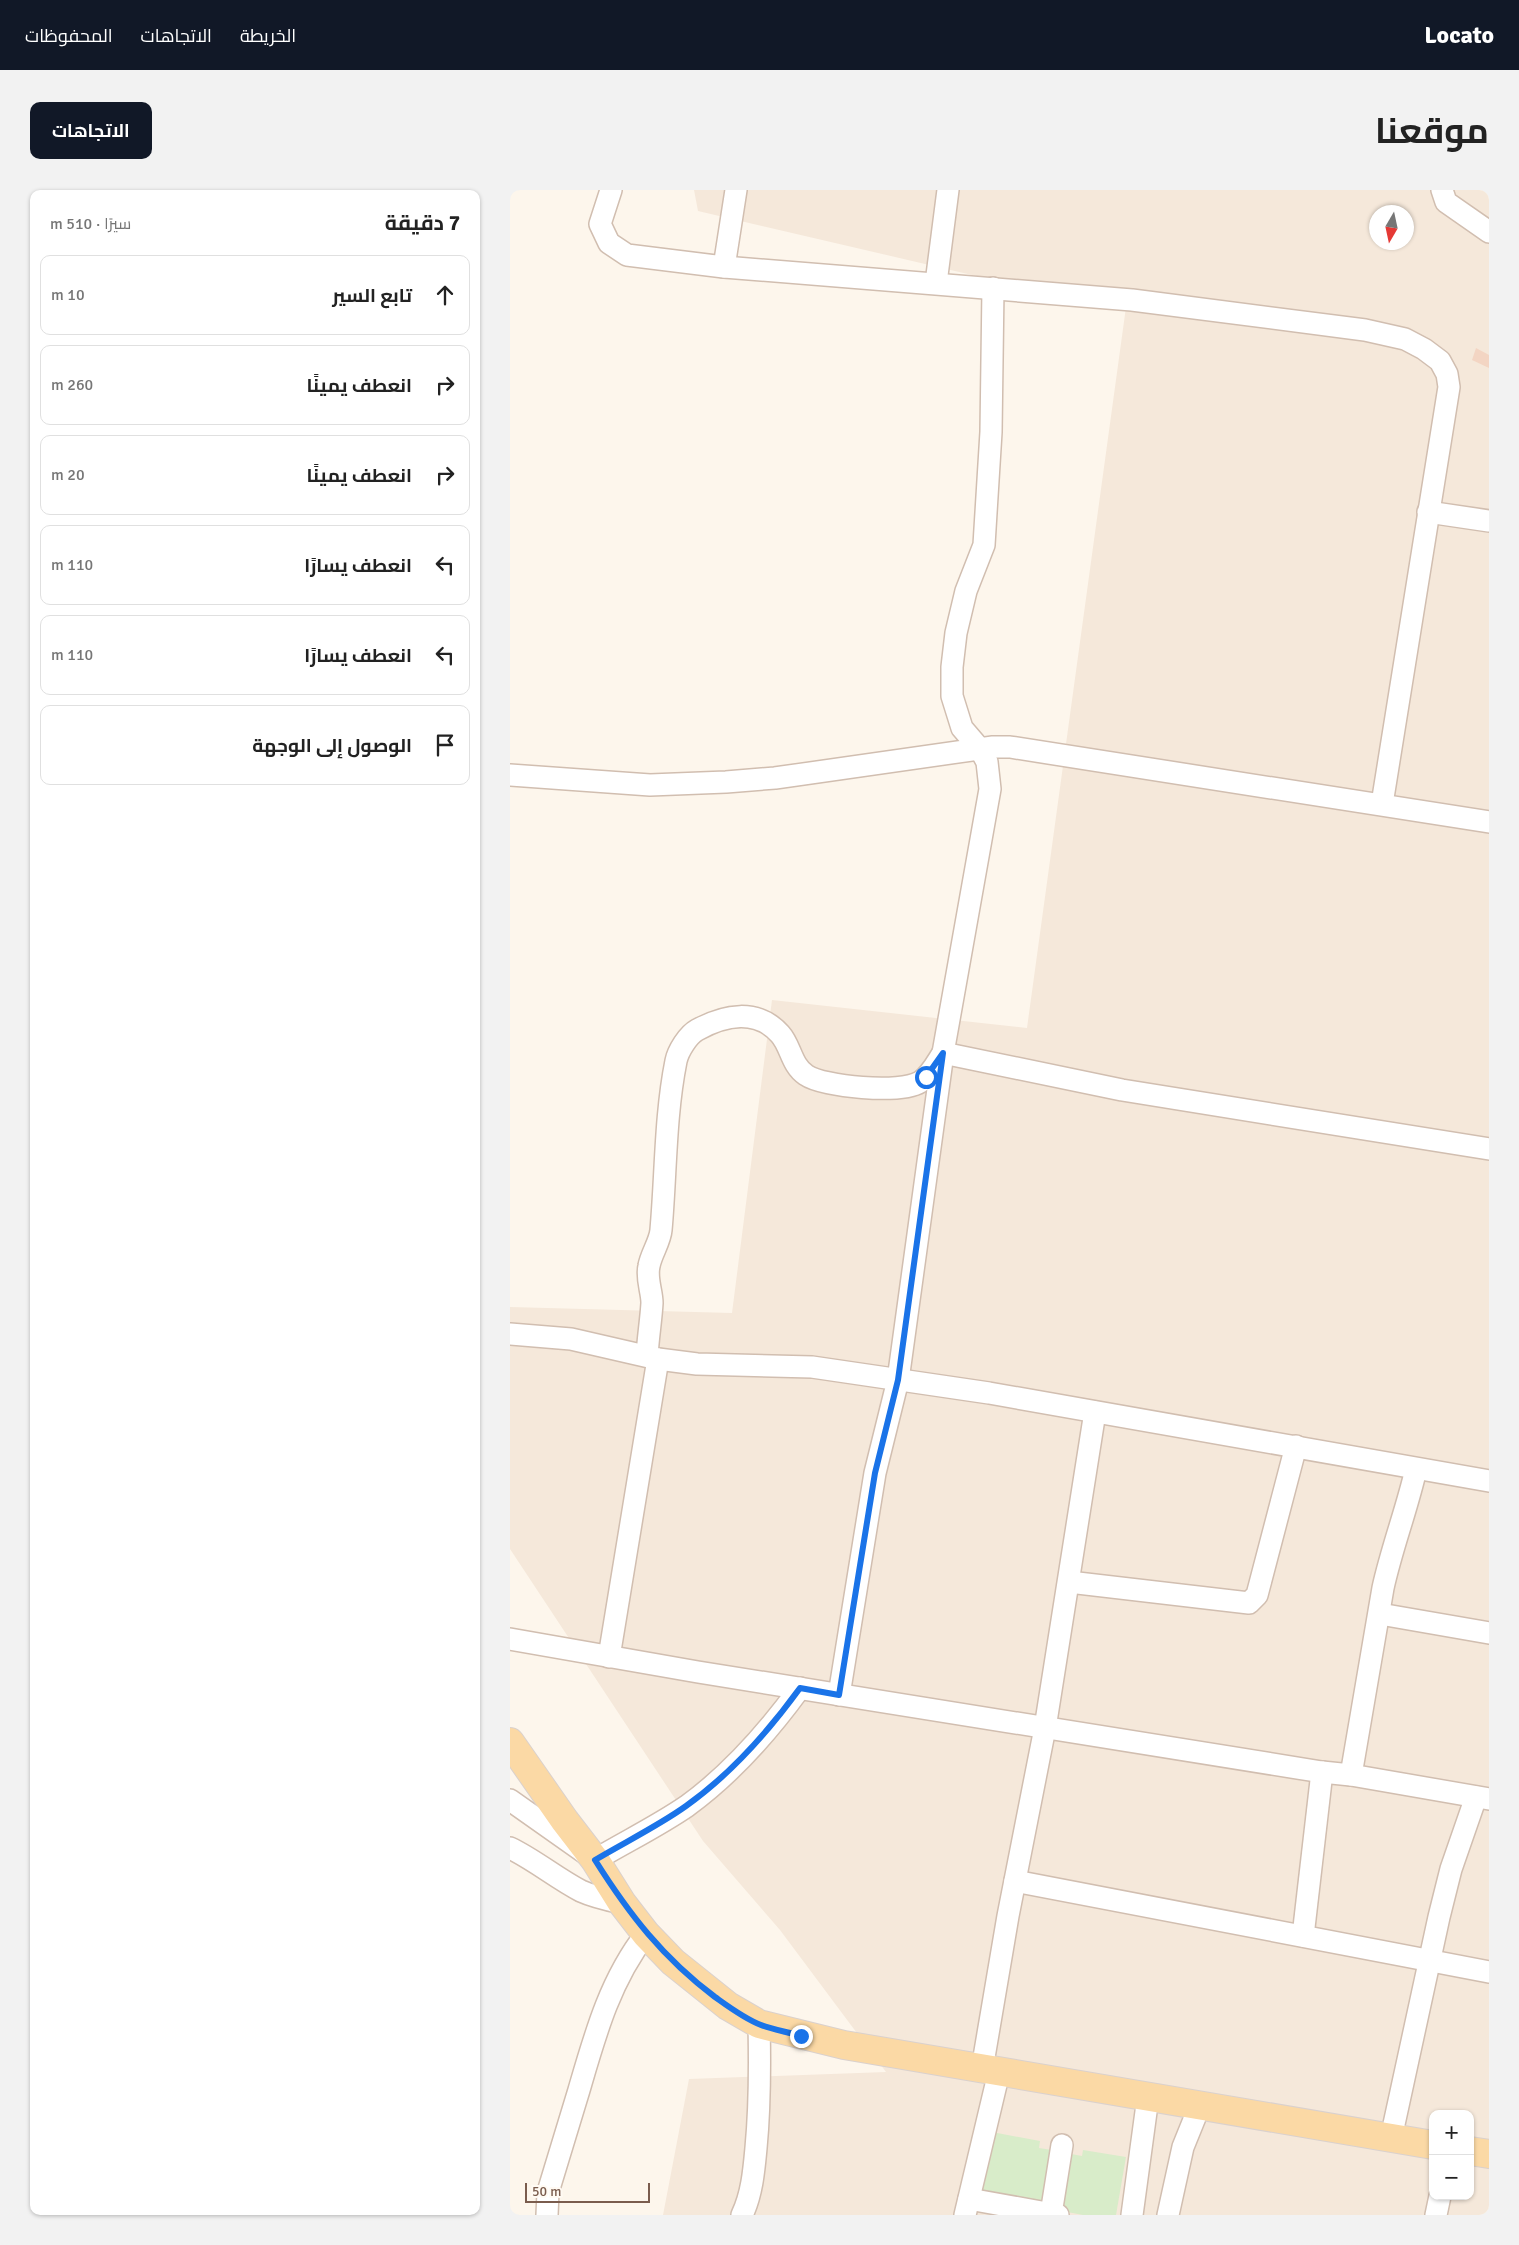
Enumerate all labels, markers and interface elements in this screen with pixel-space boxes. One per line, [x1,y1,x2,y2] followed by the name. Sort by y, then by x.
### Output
[1424,20,1494,50] text: Locato
[25,25,113,47] text: المحفوظات
[141,25,212,47] text: الاتجاهات
[240,25,296,47] text: الخريطة
[30,102,152,159] button: الاتجاهات
[1375,110,1489,153] text: موقعنا
[1369,205,1414,250] north arrow
[385,210,460,236] text: 7 دقيقة
[50,214,131,234] text: سيرًا · 510 m
[431,281,459,309] icon: ahead
[332,284,412,308] text: تابع السير
[51,285,85,305] text: 10 m
[431,371,459,399] icon: right
[307,374,412,398] text: انعطف يمينًا
[51,375,93,395] text: 260 m
[431,461,459,489] icon: right
[307,464,412,488] text: انعطف يمينًا
[51,465,85,485] text: 20 m
[431,551,459,579] icon: left
[304,554,412,578] text: انعطف يسارًا
[51,555,93,575] text: 110 m
[431,641,459,669] icon: left
[304,644,412,668] text: انعطف يسارًا
[51,645,93,665] text: 110 m
[431,731,459,759] icon: arrive
[252,734,412,758] text: الوصول إلى الوجهة
[915,1066,938,1089] route start
[790,2025,813,2048] route end
[1429,2110,1474,2200] map controls
[1429,2110,1474,2155] button: +
[1429,2155,1474,2200] button: −
[525,2180,650,2203] scale bar
[532,2183,561,2200] text: 50 m

